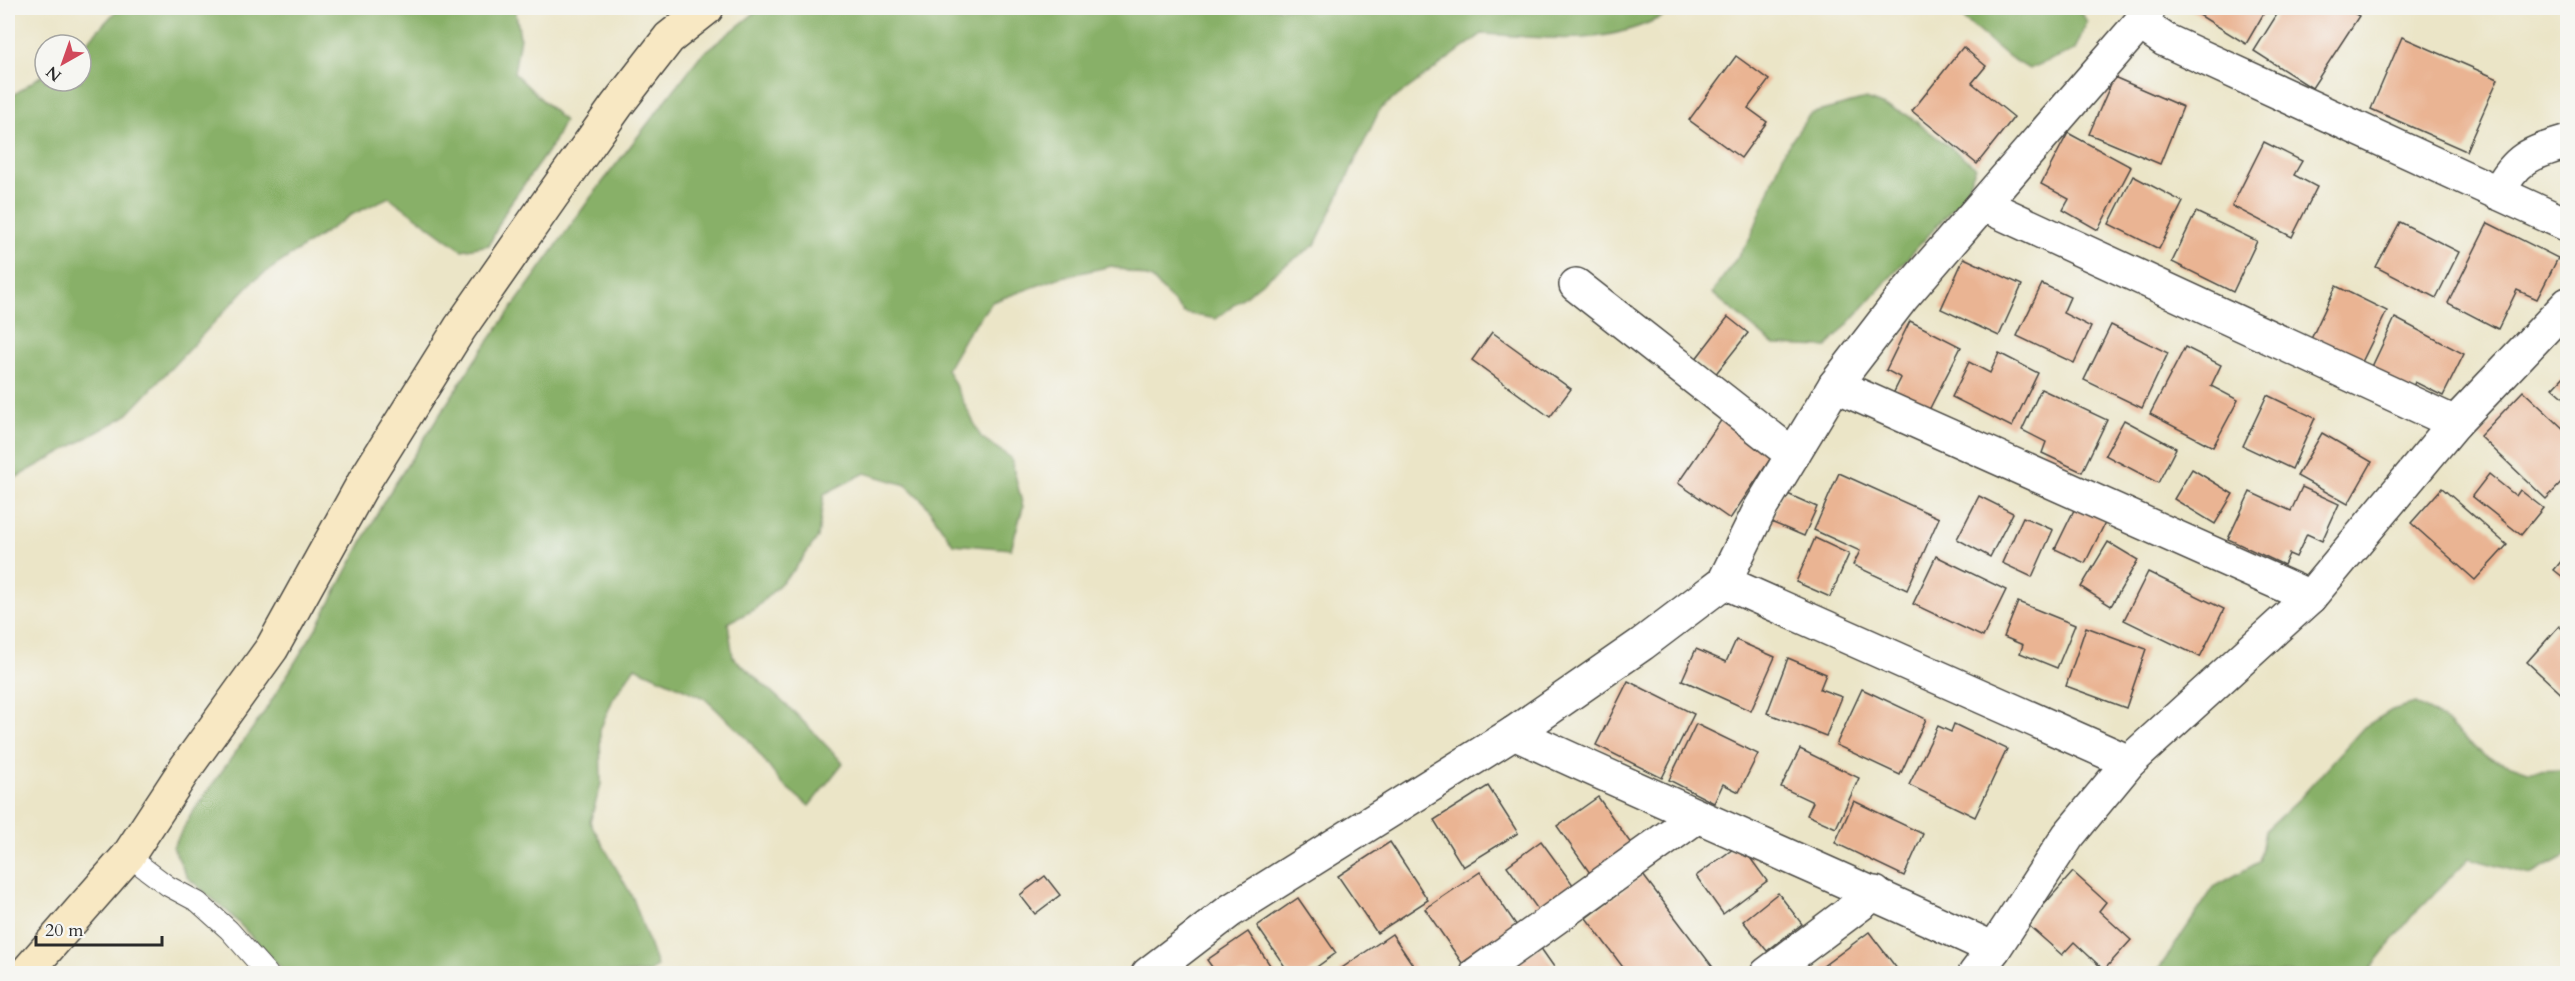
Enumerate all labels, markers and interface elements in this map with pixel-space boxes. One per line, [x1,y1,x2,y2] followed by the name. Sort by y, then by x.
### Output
[33,33,93,93] north arrow
[42,61,66,87] text: N
[36,909,162,947] scale bar
[45,918,84,943] text: 20 m

